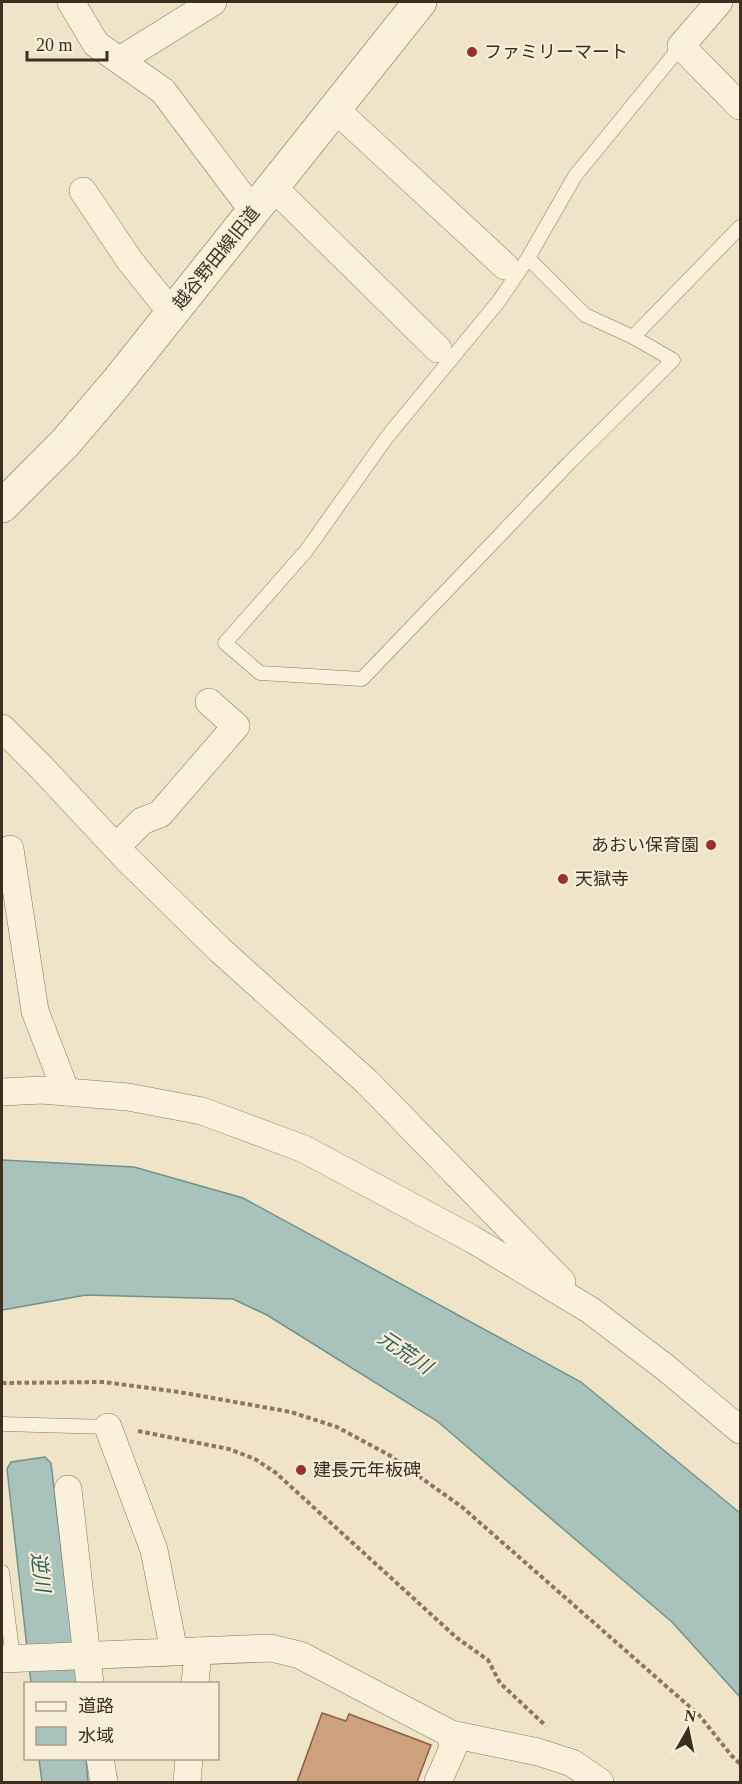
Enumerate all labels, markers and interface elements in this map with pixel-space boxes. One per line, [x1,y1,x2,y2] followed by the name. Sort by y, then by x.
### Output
[27,24,106,62] scale bar
[36,35,73,55] text: 20 m
[484,42,628,62] place label: ファミリーマート
[465,45,479,59] marker: ファミリーマート
[169,203,263,313] street label: 越谷野田線旧道
[591,835,699,855] place label: あおい保育園
[704,838,718,852] marker: あおい保育園
[575,869,629,889] place label: 天獄寺
[556,872,570,886] marker: 天獄寺
[374,1326,438,1379] water label: 元荒川
[313,1460,421,1480] place label: 建長元年板碑
[294,1463,308,1477] marker: 建長元年板碑
[28,1551,55,1595] water label: 逆川
[24,1682,219,1760] legend
[78,1696,114,1716] text: 道路
[658,1700,718,1760] north arrow
[683,1706,698,1725] text: N
[78,1726,114,1746] text: 水域

